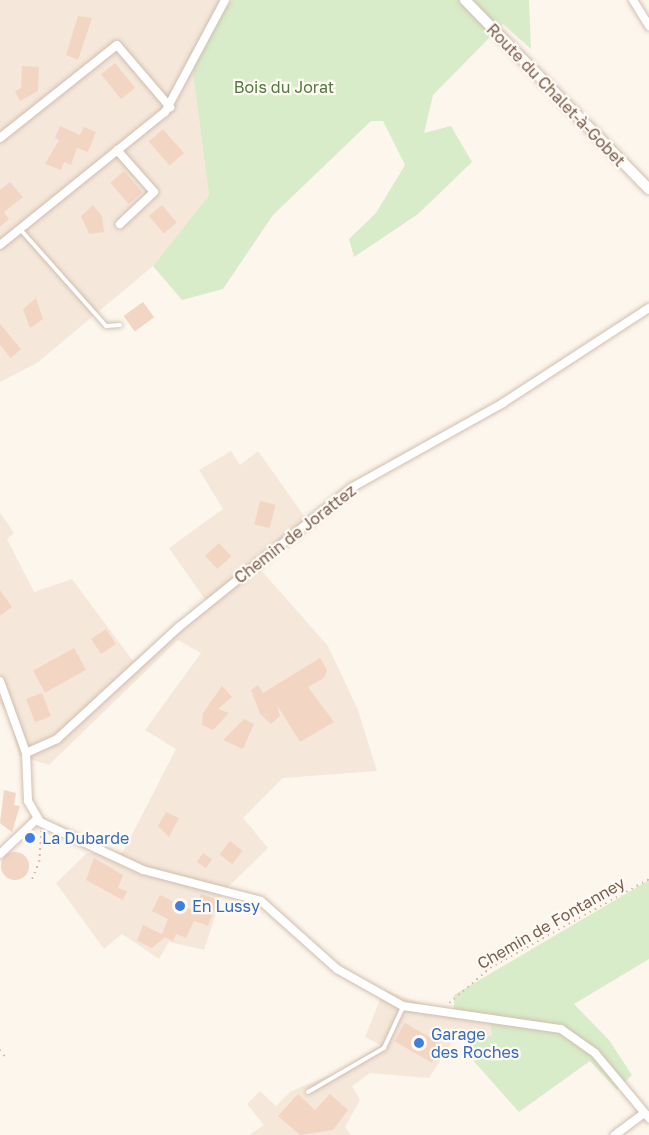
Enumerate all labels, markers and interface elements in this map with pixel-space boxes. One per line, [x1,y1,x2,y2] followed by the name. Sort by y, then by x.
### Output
[483,20,629,170] street label: Route du Chalet-à-Gobet
[234,77,334,97] park label: Bois du Jorat
[230,481,360,587] street label: Chemin de Jorattez
[42,828,129,848] place label: La Dubarde
[23,831,37,845] marker: La Dubarde
[474,873,628,973] street label: Chemin de Fontanney
[192,896,260,916] place label: En Lussy
[173,899,187,913] marker: En Lussy
[431,1024,519,1062] place label: Garage des Roches
[412,1036,426,1050] marker: Garage des Roches

